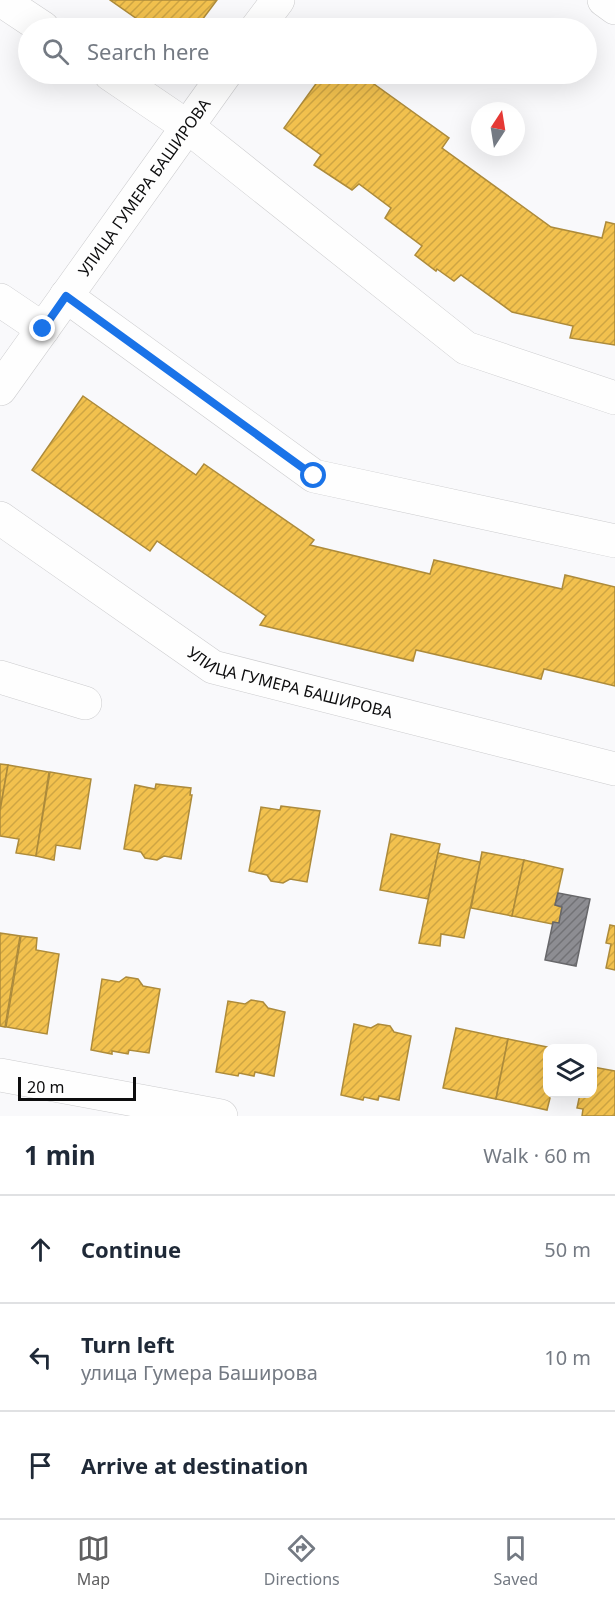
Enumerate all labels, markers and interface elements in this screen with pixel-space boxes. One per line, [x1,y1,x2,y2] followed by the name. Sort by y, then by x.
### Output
[18,18,597,84] search box
[39,35,72,68] icon: search
[87,36,209,66] text: Search here
[73,93,216,281] street label: УЛИЦА ГУМЕРА БАШИРОВА
[471,102,525,156] north arrow
[29,315,55,341] route end
[300,462,326,488] route start
[183,641,396,723] street label: УЛИЦА ГУМЕРА БАШИРОВА
[543,1044,597,1098] map controls
[543,1044,597,1098] button: layers
[18,1074,136,1102] scale bar
[27,1076,64,1098] text: 20 m
[24,1137,96,1173] text: 1 min
[483,1142,591,1169] text: Walk · 60 m
[24,1233,57,1266] icon: ahead
[81,1234,181,1264] text: Continue
[544,1236,591,1263] text: 50 m
[81,1329,175,1359] text: Turn left
[24,1341,57,1374] icon: left
[544,1344,591,1371] text: 10 m
[81,1359,318,1386] text: улица Гумера Баширова
[24,1449,57,1482] icon: arrive
[81,1450,308,1480] text: Arrive at destination
[77,1532,110,1590] tab: Map
[264,1532,340,1590] tab: Directions
[493,1532,538,1590] tab: Saved

